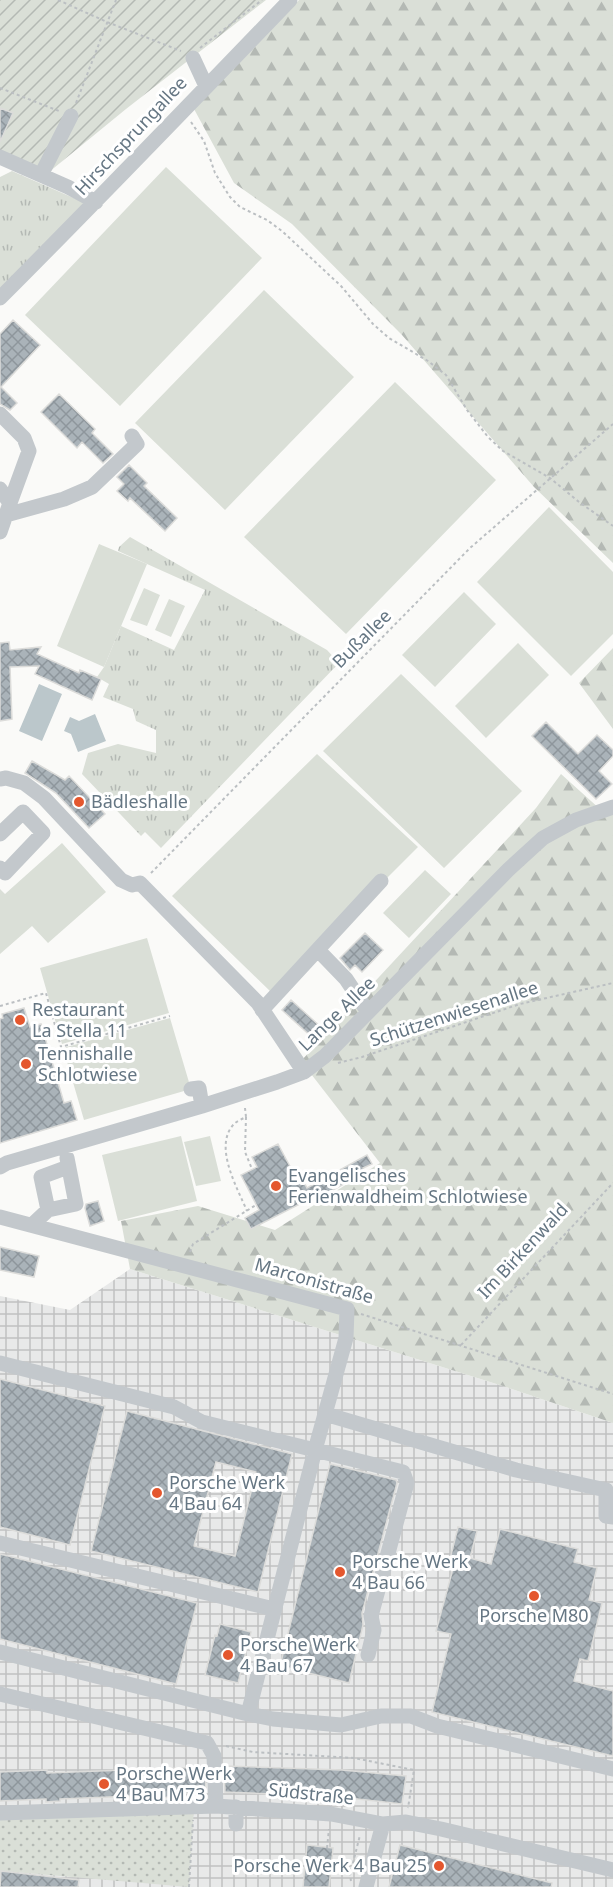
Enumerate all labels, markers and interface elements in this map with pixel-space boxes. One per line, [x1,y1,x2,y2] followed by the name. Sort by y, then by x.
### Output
[69,71,192,200] street label: Hirschsprungallee
[327,604,396,673] street label: Bußallee
[91,789,188,813] place label: Bädleshalle
[72,795,86,809] marker: Bädleshalle
[293,971,380,1056] street label: Lange Allee
[367,975,541,1052] street label: Schützenwiesenallee
[32,997,127,1042] place label: Restaurant La Stella 11
[13,1013,27,1027] marker: Restaurant La Stella 11
[38,1041,137,1086] place label: Tennishalle Schlotwiese
[19,1057,33,1071] marker: Tennishalle Schlotwiese
[288,1163,528,1208] place label: Evangelisches Ferienwaldheim Schlotwiese
[269,1179,283,1193] marker: Evangelisches Ferienwaldheim Schlotwiese
[472,1197,573,1303] street label: Im Birkenwald
[252,1252,377,1308] street label: Marconistraße
[169,1470,285,1515] place label: Porsche Werk 4 Bau 64
[150,1486,164,1500] marker: Porsche Werk 4 Bau 64
[352,1549,468,1594] place label: Porsche Werk 4 Bau 66
[333,1565,347,1579] marker: Porsche Werk 4 Bau 66
[527,1589,541,1603] marker: Porsche M80
[479,1603,589,1627] place label: Porsche M80
[240,1632,356,1677] place label: Porsche Werk 4 Bau 67
[221,1648,235,1662] marker: Porsche Werk 4 Bau 67
[116,1761,232,1806] place label: Porsche Werk 4 Bau M73
[97,1777,111,1791] marker: Porsche Werk 4 Bau M73
[267,1777,355,1809] street label: Südstraße
[233,1853,427,1877] place label: Porsche Werk 4 Bau 25
[432,1859,446,1873] marker: Porsche Werk 4 Bau 25

